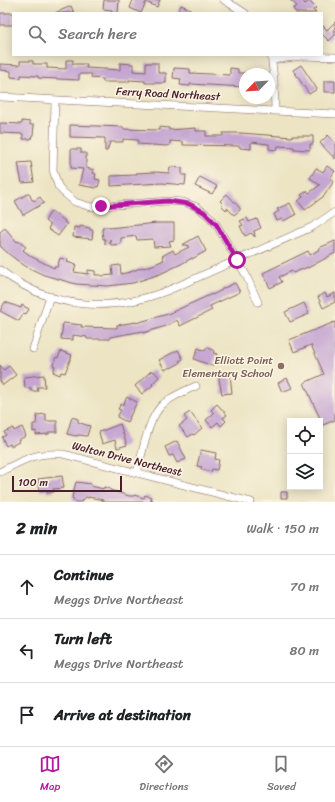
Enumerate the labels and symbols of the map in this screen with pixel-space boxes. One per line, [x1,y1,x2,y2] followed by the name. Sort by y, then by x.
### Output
[239,68,275,104] north arrow
[115,82,221,106] street label: Ferry Road Northeast
[92,197,110,215] route end
[228,251,246,269] route start
[182,351,274,383] place label: Elliott Point Elementary School
[276,361,286,371] marker: Elliott Point Elementary School
[70,436,184,482] street label: Walton Drive Northeast
[12,474,122,493] scale bar

